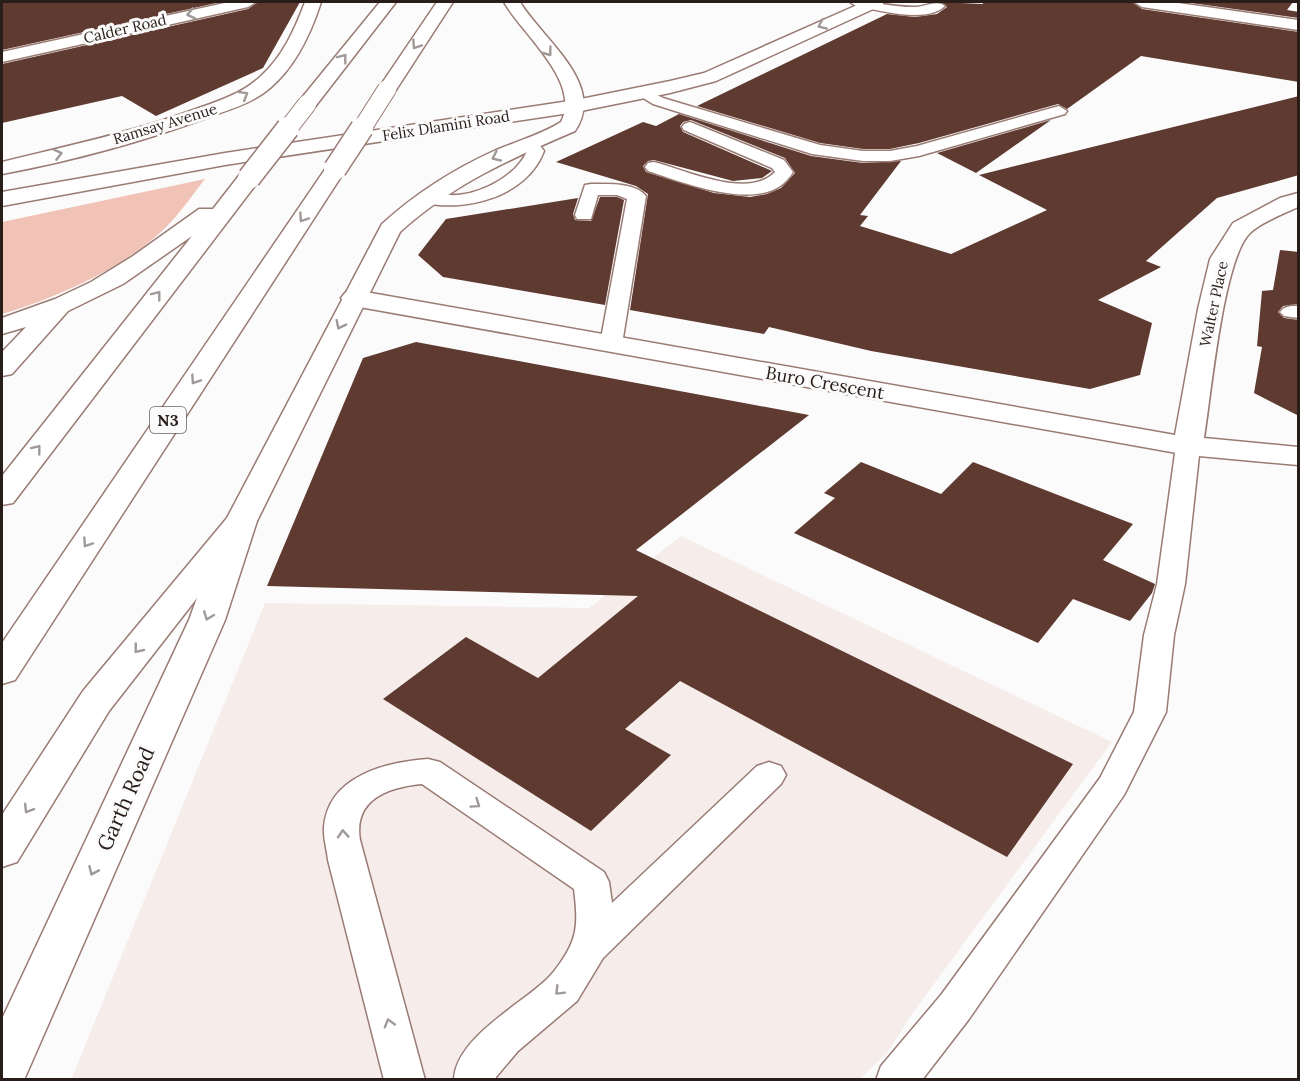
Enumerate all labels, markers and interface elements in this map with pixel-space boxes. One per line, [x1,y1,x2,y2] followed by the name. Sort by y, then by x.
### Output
[186,7,196,20] one-way arrow
[82,10,168,47] street label: Calder Road
[818,18,829,30] one-way arrow
[412,39,423,50] one-way arrow
[541,46,552,57] one-way arrow
[336,53,347,64] one-way arrow
[238,91,248,103] one-way arrow
[110,99,219,148] street label: Ramsay Avenue
[381,106,511,145] street label: Felix Dlamini Road
[53,149,63,162] one-way arrow
[492,150,503,162] one-way arrow
[299,211,310,222] one-way arrow
[1195,259,1232,349] street label: Walter Place
[150,291,161,302] one-way arrow
[336,319,348,330] one-way arrow
[764,361,886,404] street label: Buro Crescent
[190,374,202,384] one-way arrow
[150,407,186,433] road number: N3
[30,445,41,456] one-way arrow
[83,536,94,547] one-way arrow
[203,610,215,621] one-way arrow
[135,642,146,653] one-way arrow
[91,743,160,855] street label: Garth Road
[470,797,481,808] one-way arrow
[23,803,35,813] one-way arrow
[337,829,350,839] one-way arrow
[88,864,100,875] one-way arrow
[556,983,567,994] one-way arrow
[384,1018,396,1029] one-way arrow

